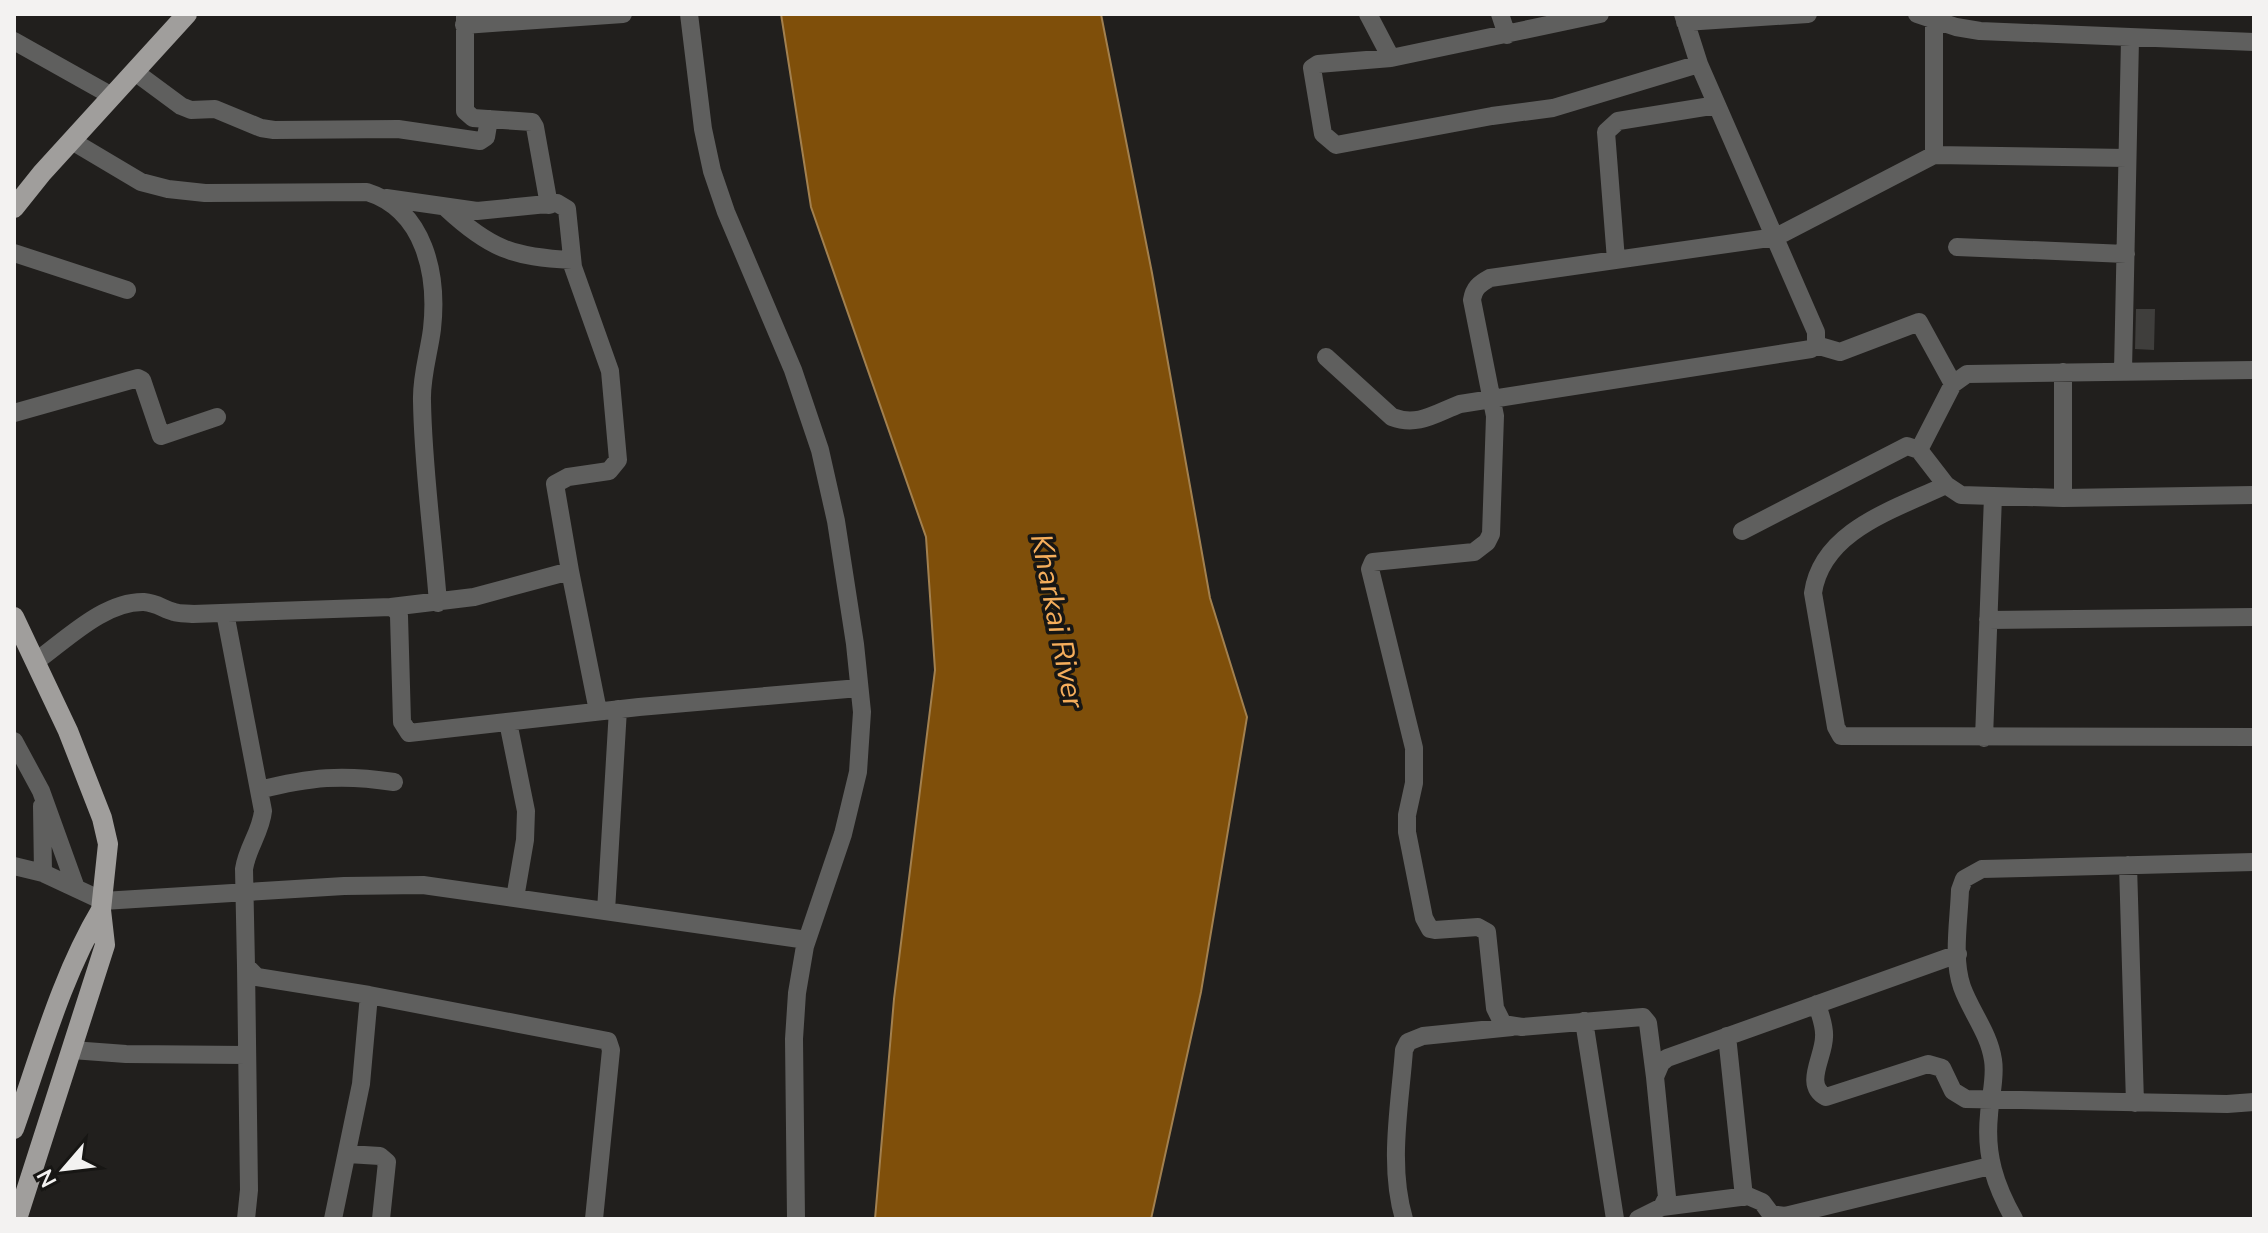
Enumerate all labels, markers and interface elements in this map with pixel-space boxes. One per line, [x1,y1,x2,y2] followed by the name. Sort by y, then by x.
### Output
[1020,530,1094,713] water label: Kharkai River
[24,1129,104,1209] north arrow
[30,1164,64,1192] text: N

